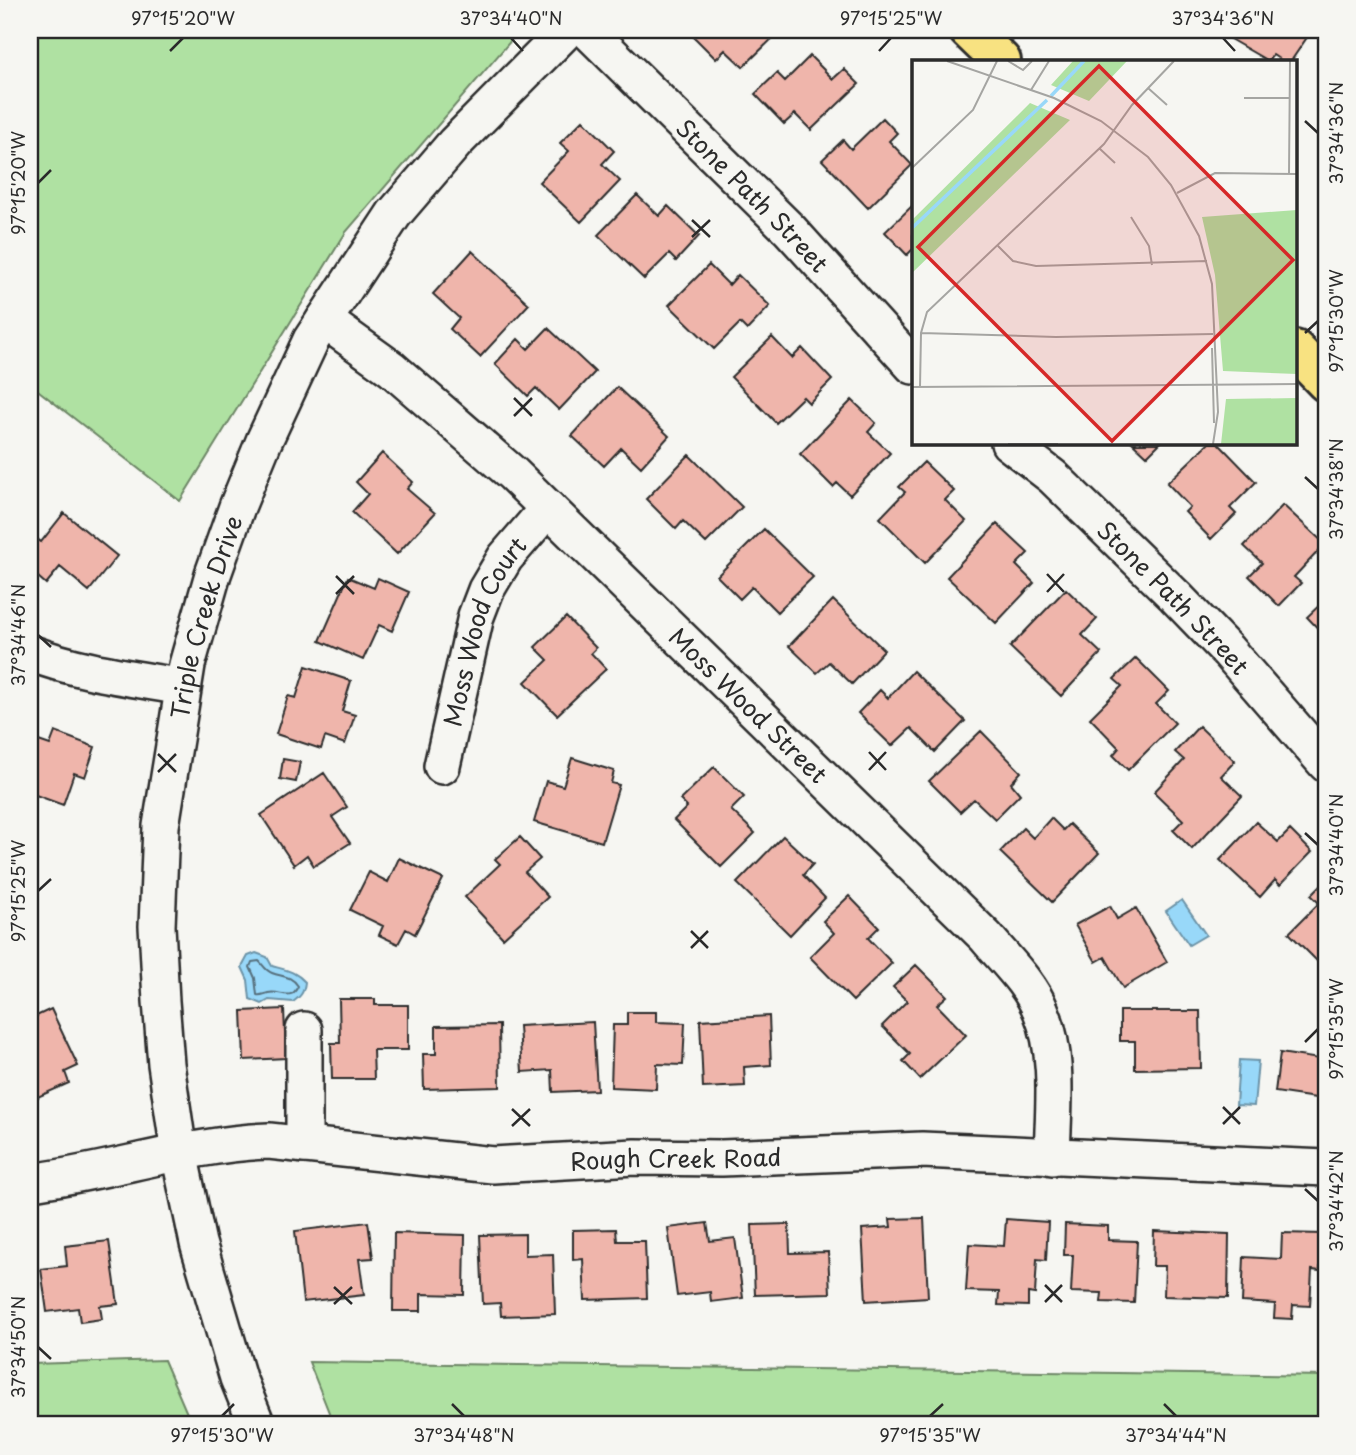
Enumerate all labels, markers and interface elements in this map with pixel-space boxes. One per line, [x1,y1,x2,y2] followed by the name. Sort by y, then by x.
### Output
[131,4,236,31] text: 97°15'20"W
[460,4,563,31] text: 37°34'40"N
[840,4,943,31] text: 97°15'25"W
[1172,4,1274,31] text: 37°34'36"N
[912,60,1296,444] inset map
[1322,82,1349,184] text: 37°34'36"N
[668,110,838,280] street label: Stone Path Street
[4,130,31,235] text: 97°15'20"W
[1322,269,1349,373] text: 97°15'30"W
[1322,438,1349,540] text: 37°34'38"N
[161,510,251,721] street label: Triple Creek Drive
[1089,512,1258,682] street label: Stone Path Street
[434,528,534,730] street label: Moss Wood Court
[4,584,31,686] text: 37°34'46"N
[661,619,836,791] street label: Moss Wood Street
[1322,794,1349,897] text: 37°34'40"N
[4,839,31,942] text: 97°15'25"W
[1322,978,1349,1080] text: 97°15'35"W
[569,1138,782,1179] street label: Rough Creek Road
[1322,1150,1349,1252] text: 37°34'42"N
[4,1296,31,1398] text: 37°34'50"N
[170,1421,274,1448] text: 97°15'30"W
[413,1421,515,1448] text: 37°34'48"N
[879,1421,981,1448] text: 97°15'35"W
[1125,1421,1227,1448] text: 37°34'44"N

